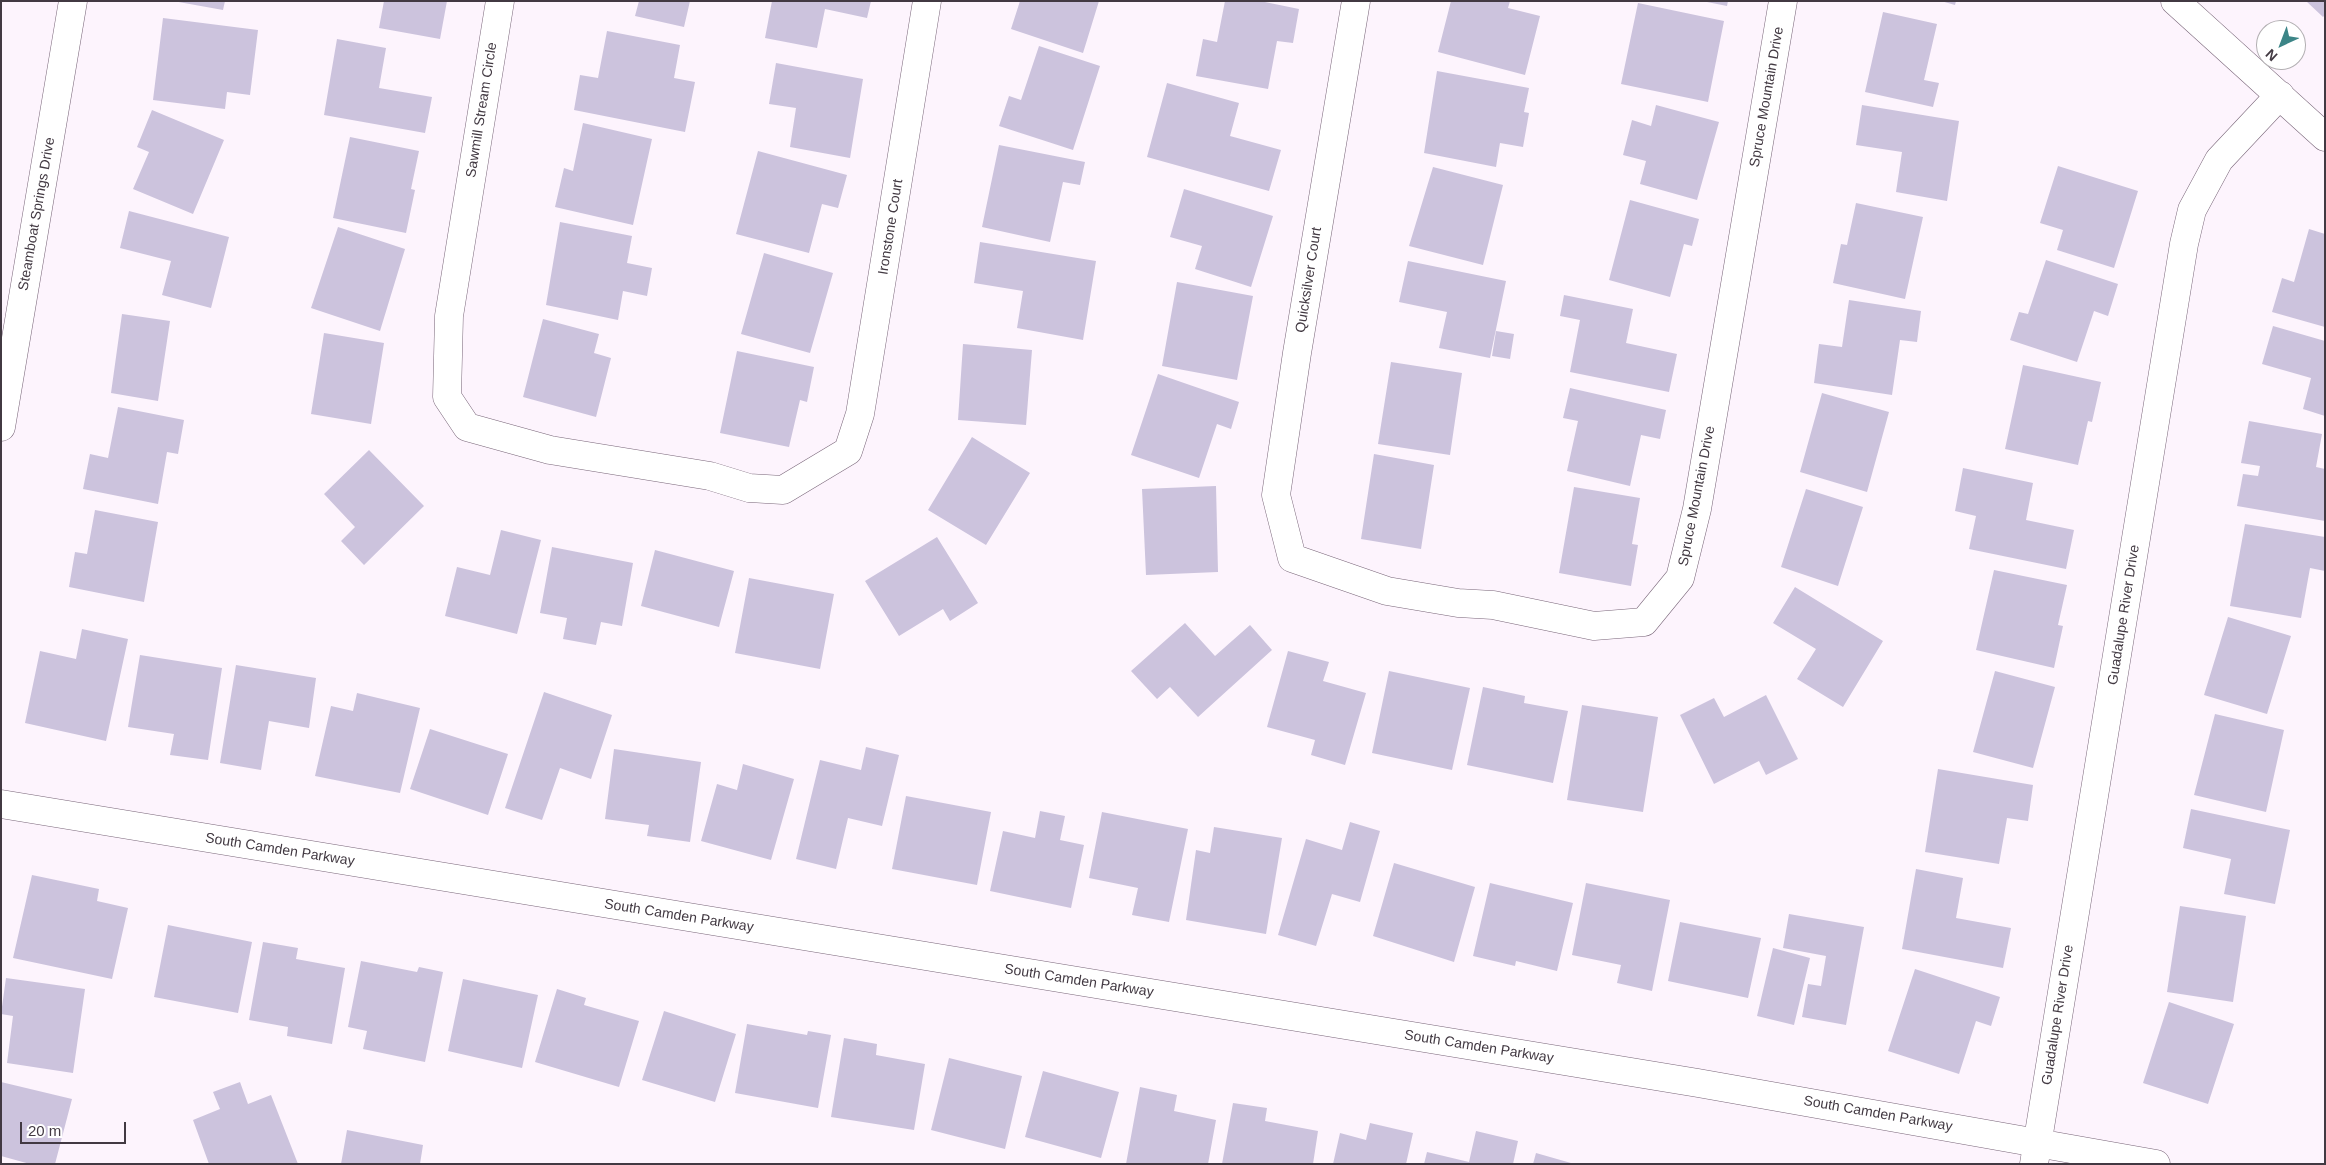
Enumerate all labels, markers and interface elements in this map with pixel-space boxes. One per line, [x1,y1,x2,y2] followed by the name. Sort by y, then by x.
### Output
[2256,20,2306,70] north arrow
[1746,25,1788,169] street label: Spruce Mountain Drive
[463,41,501,179] street label: Sawmill Stream Circle
[2262,46,2281,65] text: N
[15,136,59,292] street label: Steamboat Springs Drive
[875,178,907,276] street label: Ironstone Court
[1292,226,1326,334] street label: Quicksilver Court
[1675,425,1719,567] street label: Spruce Mountain Drive
[2105,544,2143,686] street label: Guadalupe River Drive
[204,830,356,870] street label: South Camden Parkway
[603,896,755,936] street label: South Camden Parkway
[2039,944,2077,1086] street label: Guadalupe River Drive
[1003,961,1155,1001] street label: South Camden Parkway
[1403,1027,1555,1067] street label: South Camden Parkway
[1802,1093,1954,1135] street label: South Camden Parkway
[22,1112,129,1144] scale bar
[28,1122,61,1139] text: 20 m

